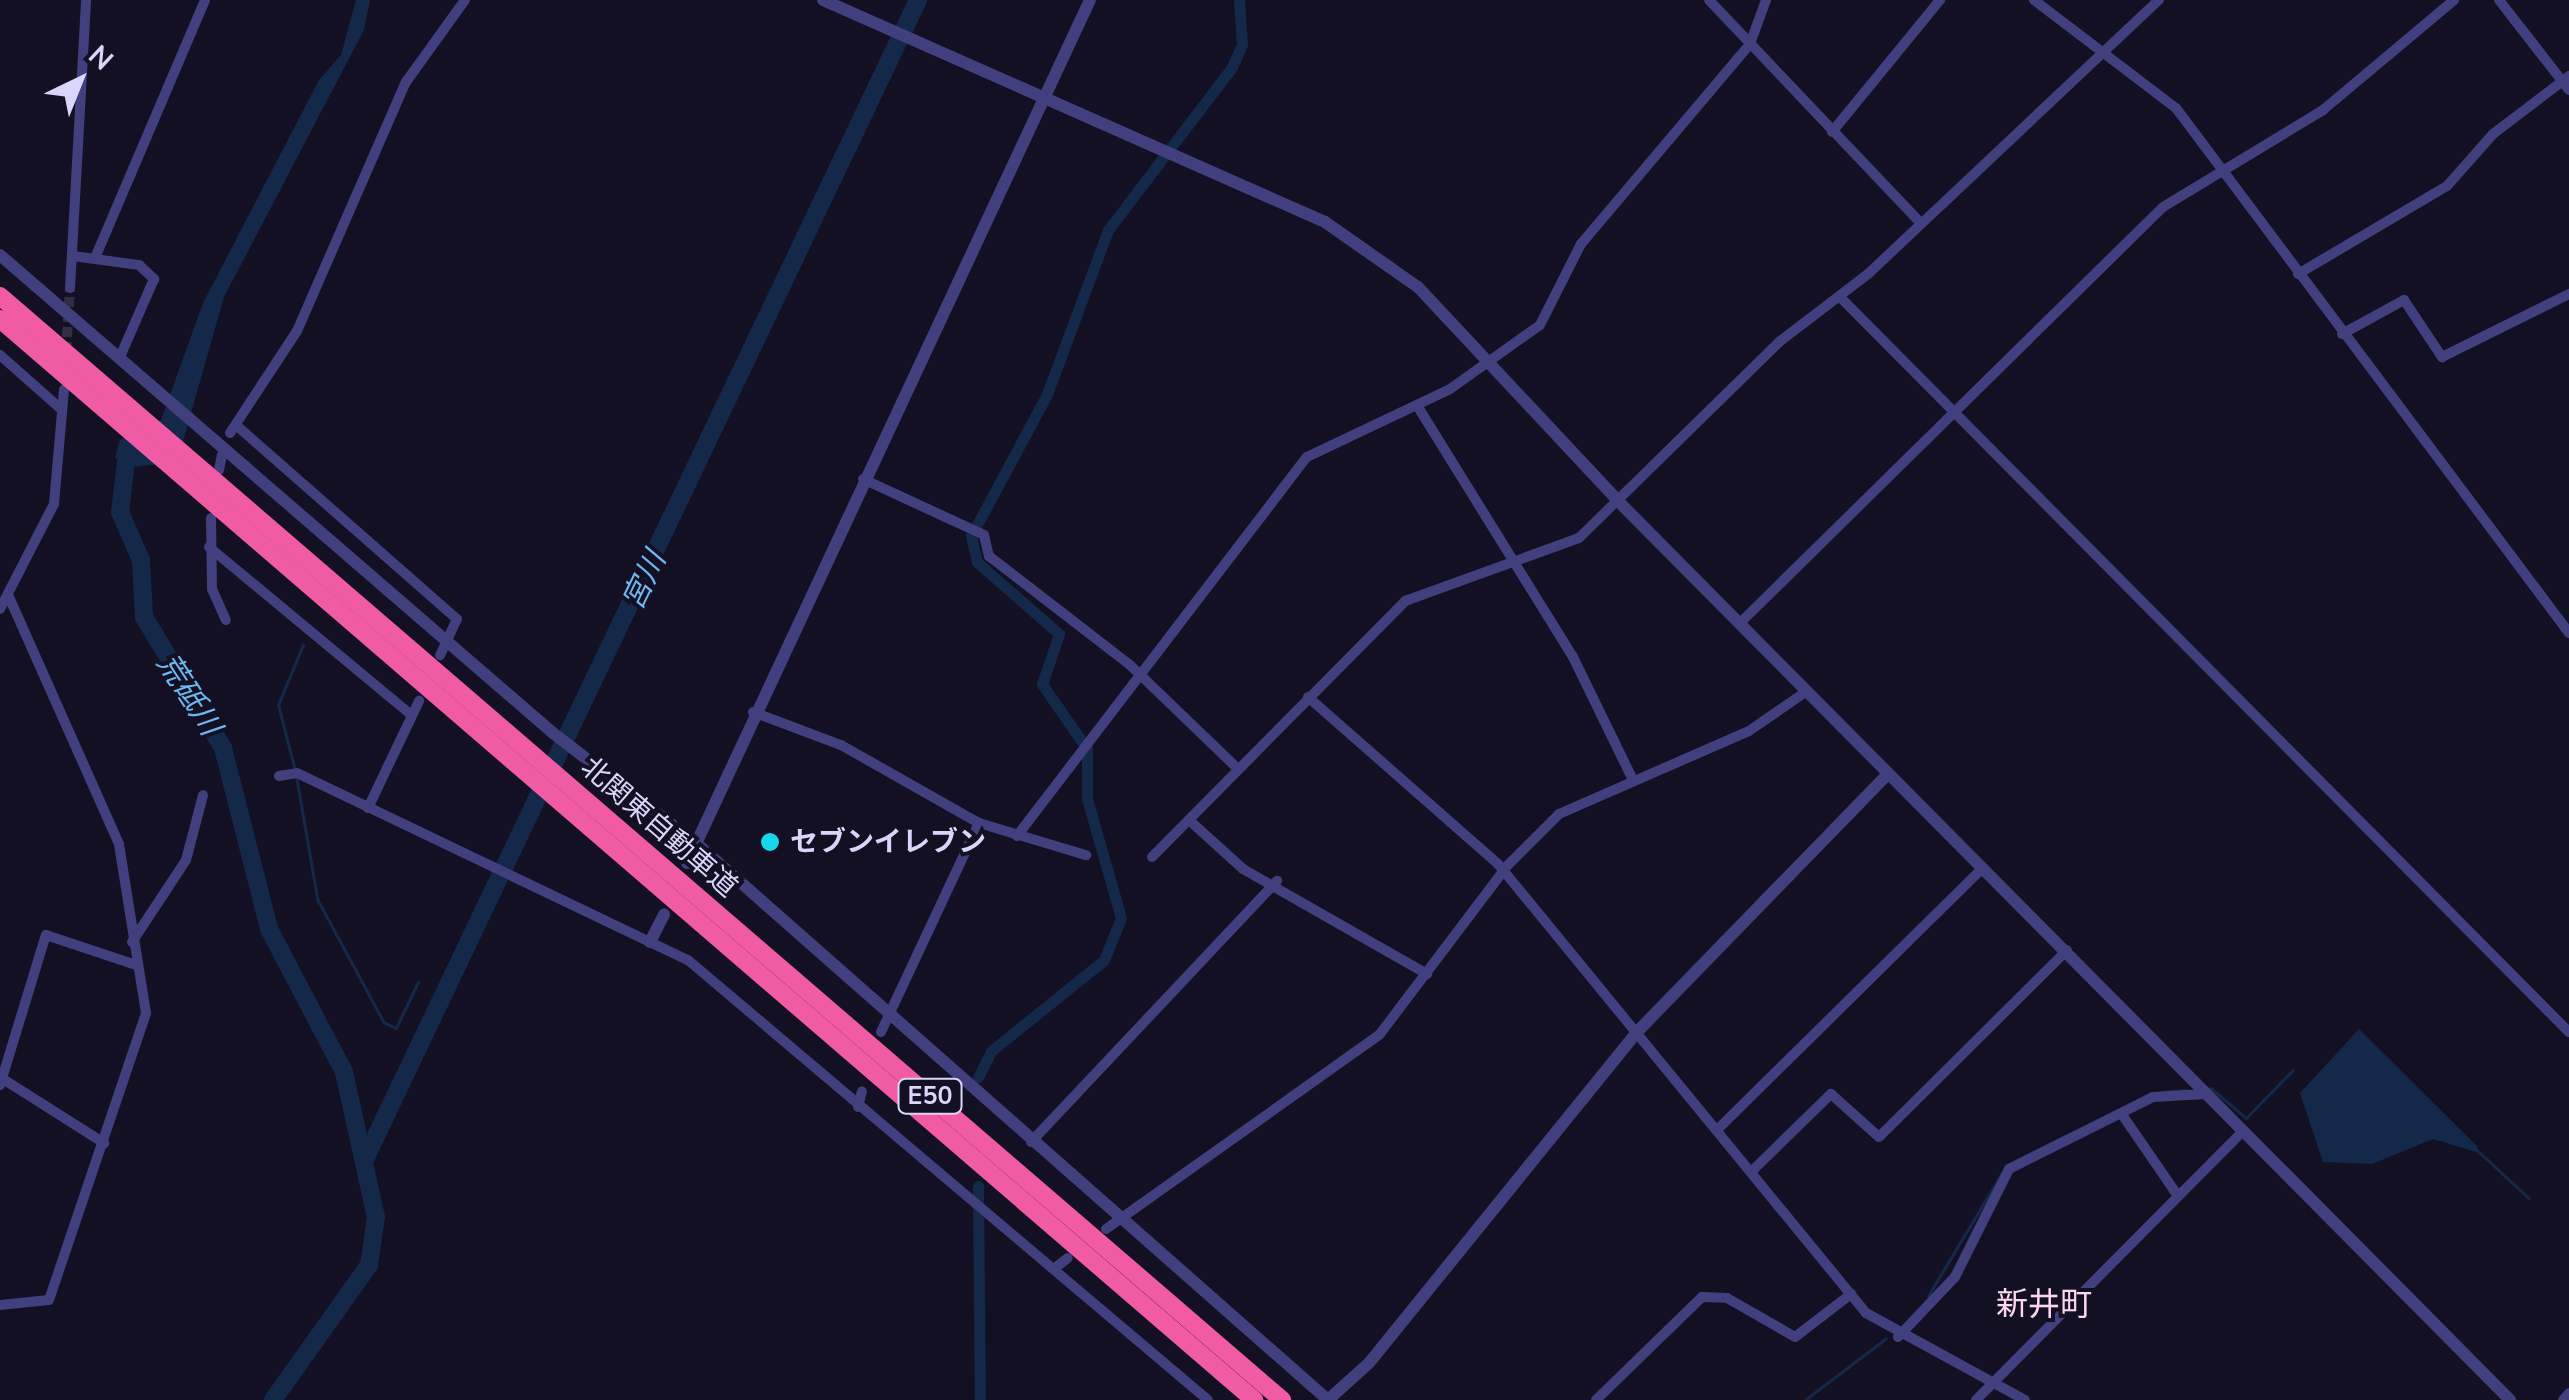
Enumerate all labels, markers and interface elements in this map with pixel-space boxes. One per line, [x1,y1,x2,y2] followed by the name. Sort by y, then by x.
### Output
[30,30,130,130] north arrow
[80,37,121,79] text: N
[616,546,674,616] water label: 宮川
[148,647,228,743] water label: 荒砥川
[574,750,744,904] street label: 北関東自動車道
[790,825,986,859] place label: セブンイレブン
[759,831,781,853] marker: セブンイレブン
[898,1076,962,1116] road number: E50
[1996,1286,2092,1324] district label: 新井町

